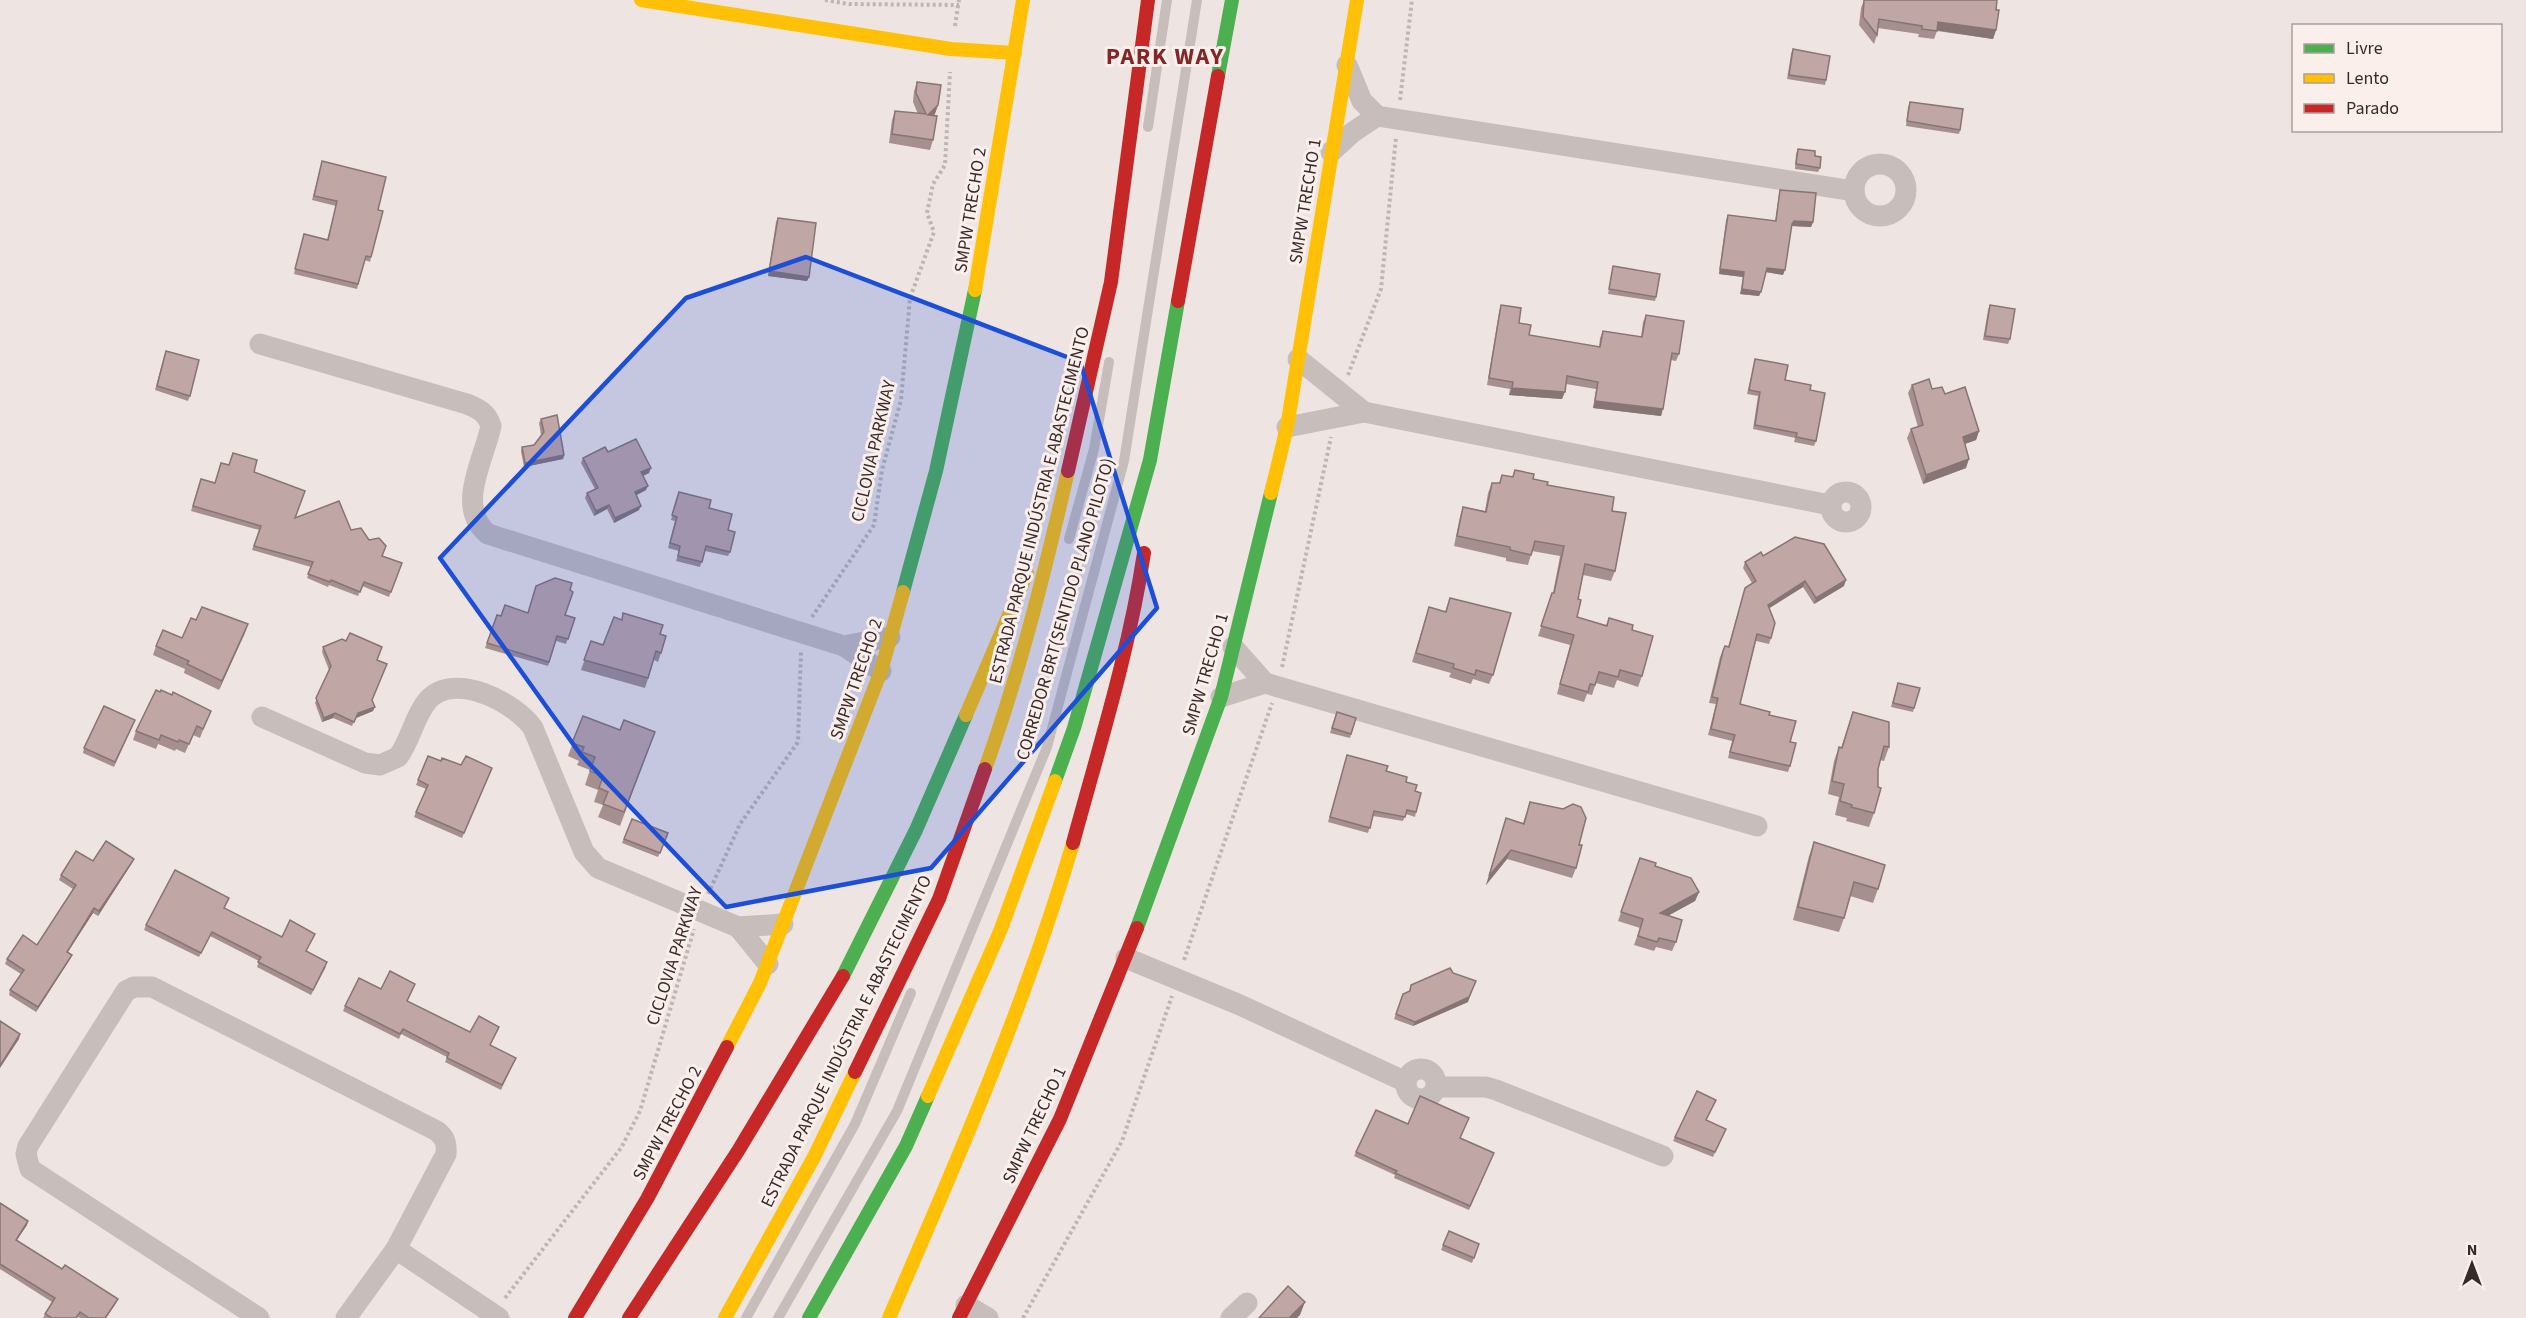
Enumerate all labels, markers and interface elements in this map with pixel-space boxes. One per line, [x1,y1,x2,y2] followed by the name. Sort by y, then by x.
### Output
[2292,24,2502,132] legend
[2346,36,2383,61] text: Livre
[1106,39,1224,74] district label: PARK WAY
[2346,66,2389,91] text: Lento
[2346,96,2399,121] text: Parado
[1283,137,1328,266] street label: SMPW TRECHO 1
[948,146,993,275] street label: SMPW TRECHO 2
[983,324,1096,686] street label: ESTRADA PARQUE INDÚSTRIA E ABASTECIMENTO
[845,377,902,524] street label: CICLOVIA PARKWAY
[1010,455,1121,763] street label: CORREDOR BRT(SENTIDO PLANO PILOTO)
[1176,610,1235,738] street label: SMPW TRECHO 1
[824,615,889,743] street label: SMPW TRECHO 2
[755,871,938,1212] street label: ESTRADA PARQUE INDÚSTRIA E ABASTECIMENTO
[640,883,709,1029] street label: CICLOVIA PARKWAY
[627,1061,708,1185] street label: SMPW TRECHO 2
[996,1063,1073,1188] street label: SMPW TRECHO 1
[2442,1234,2502,1294] north arrow
[2467,1239,2477,1261] text: N

